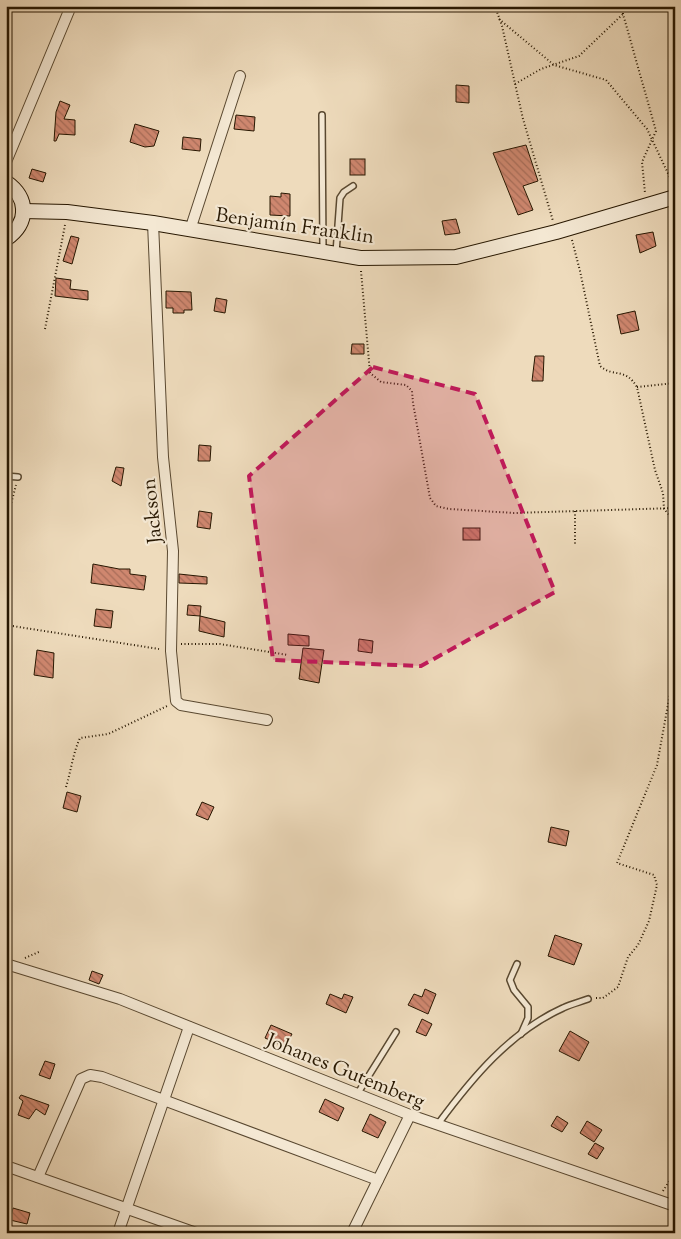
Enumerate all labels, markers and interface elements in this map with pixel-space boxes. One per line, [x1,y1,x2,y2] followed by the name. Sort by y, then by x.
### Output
[214,202,376,253] street label: Benjamín Franklin
[136,477,171,546] street label: Jackson
[261,1027,429,1117] street label: Johanes Gutemberg

